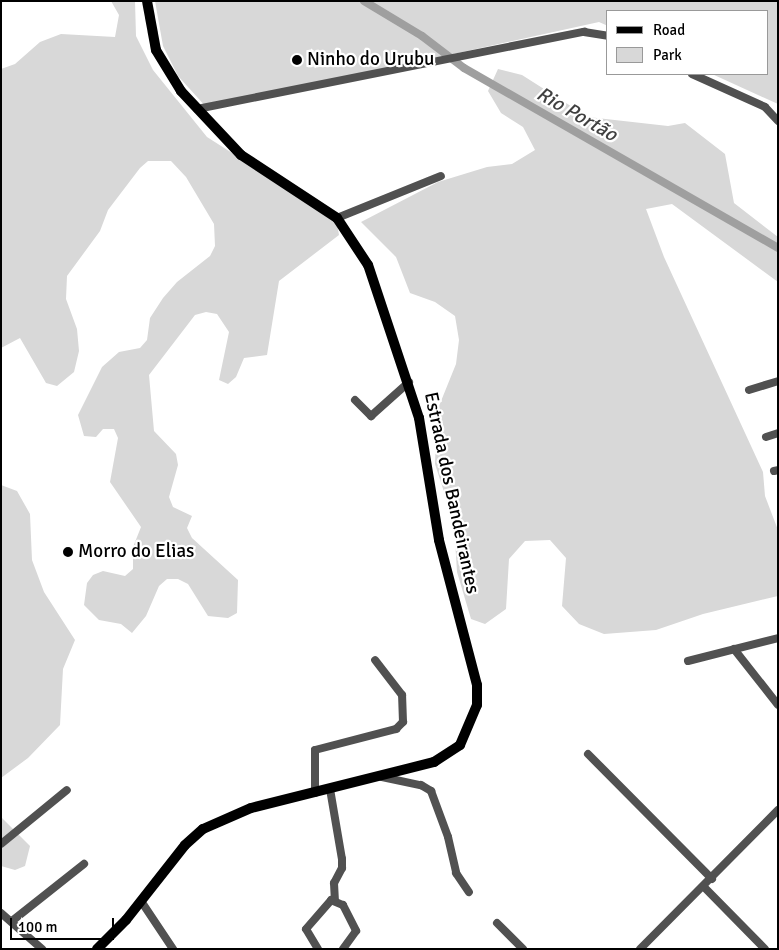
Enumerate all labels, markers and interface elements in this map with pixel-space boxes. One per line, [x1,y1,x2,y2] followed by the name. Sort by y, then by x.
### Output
[606,10,769,75] legend
[653,21,685,39] text: Road
[653,46,682,64] text: Park
[307,49,434,71] place label: Ninho do Urubu
[291,54,303,66] marker: Ninho do Urubu
[533,81,621,147] water label: Rio Portão
[418,390,484,596] street label: Estrada dos Bandeirantes
[78,541,194,563] place label: Morro do Elias
[62,546,74,558] marker: Morro do Elias
[12,908,116,940] scale bar
[18,918,58,936] text: 100 m

